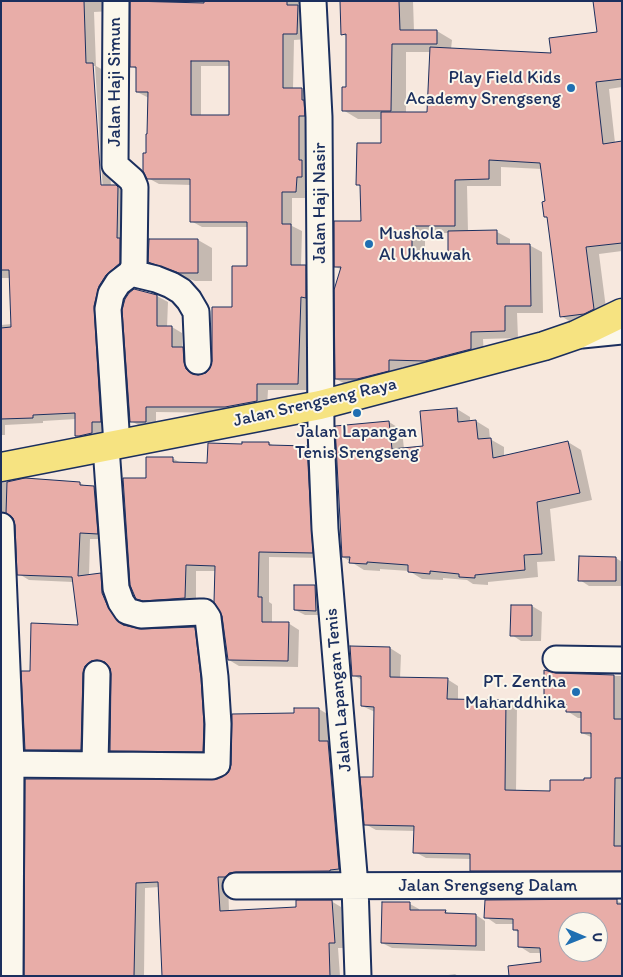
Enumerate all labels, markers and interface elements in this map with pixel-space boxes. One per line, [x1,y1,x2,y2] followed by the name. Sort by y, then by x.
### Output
[104,17,126,147] street label: Jalan Haji Simun
[406,67,561,110] place label: Play Field Kids Academy Srengseng
[565,82,577,94] marker: Play Field Kids Academy Srengseng
[309,142,331,264] street label: Jalan Haji Nasir
[379,223,471,266] place label: Mushola Al Ukhuwah
[363,238,375,250] marker: Mushola Al Ukhuwah
[231,374,399,432] street label: Jalan Srengseng Raya
[351,407,363,419] marker: Jalan Lapangan Tenis Srengseng
[295,421,419,464] place label: Jalan Lapangan Tenis Srengseng
[321,607,357,773] street label: Jalan Lapangan Tenis
[465,671,566,714] place label: PT. Zentha Maharddhika
[570,686,582,698] marker: PT. Zentha Maharddhika
[398,875,578,897] street label: Jalan Srengseng Dalam
[558,912,608,962] north arrow
[589,932,606,942] text: U

